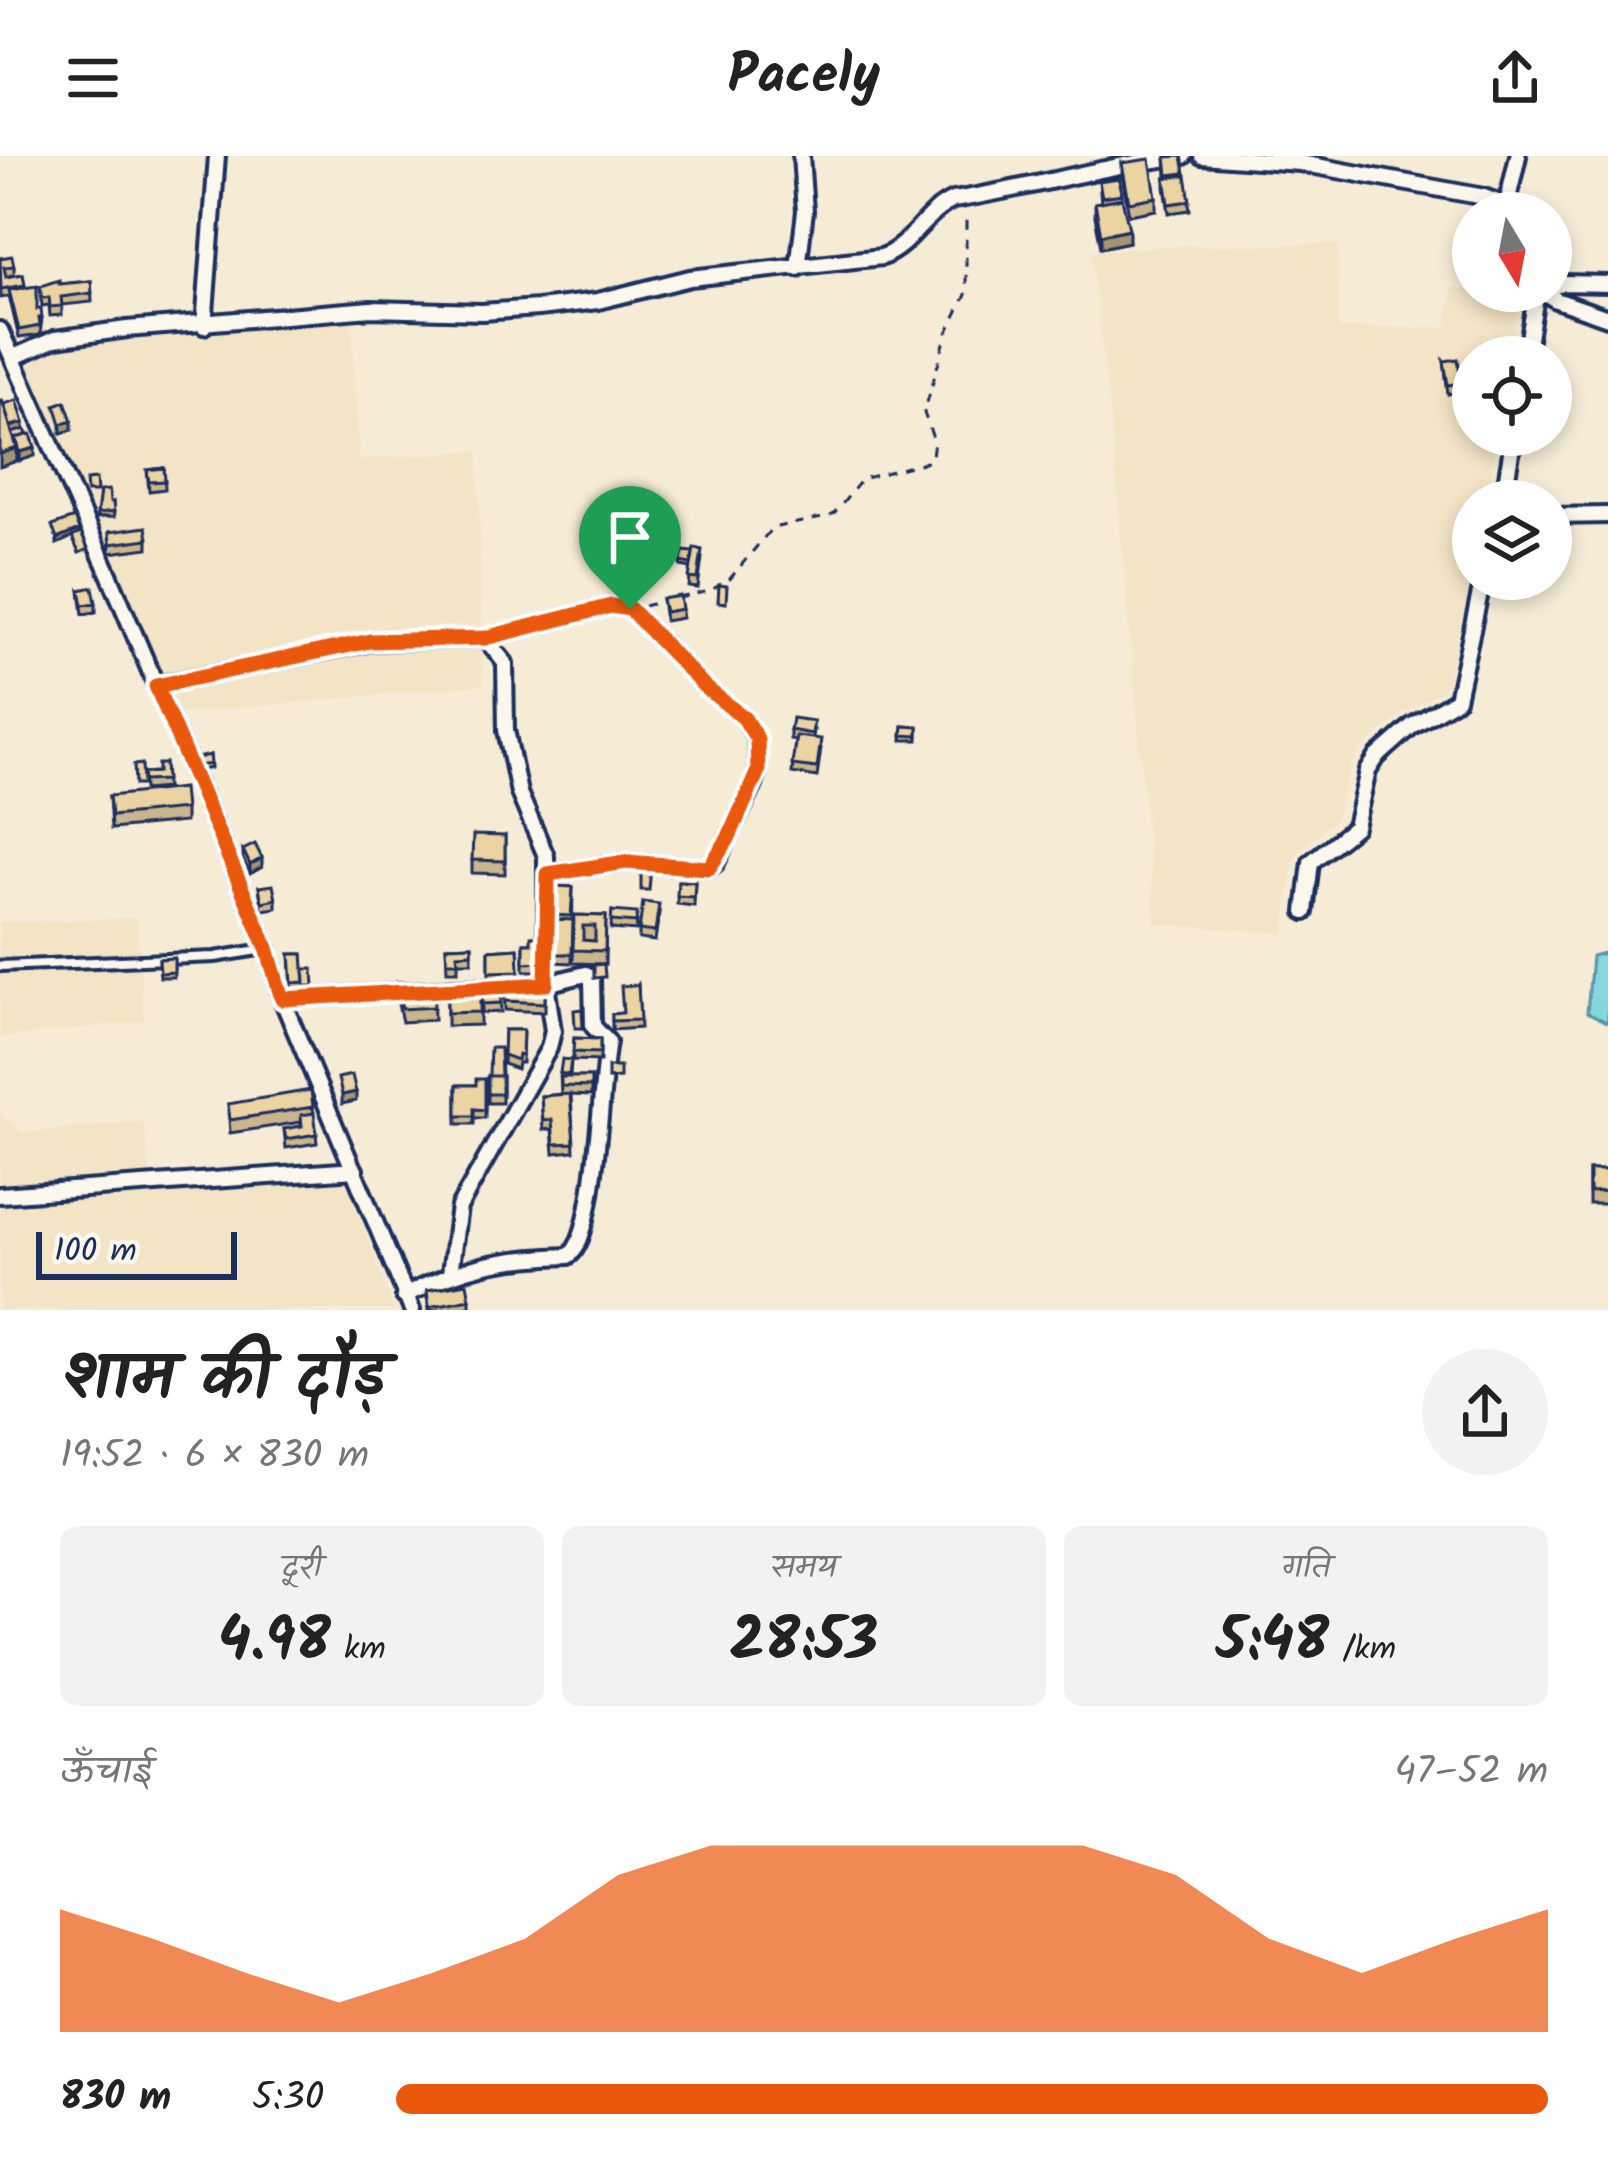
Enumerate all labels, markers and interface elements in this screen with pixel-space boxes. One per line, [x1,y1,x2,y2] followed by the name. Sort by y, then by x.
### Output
[728,35,880,121] text: Pacely
[60,45,126,111] icon: menu
[1482,45,1548,111] icon: share
[1452,192,1572,312] north arrow
[1452,192,1572,600] map controls
[1452,336,1572,456] button: locate
[1452,480,1572,600] button: layers
[579,486,681,609] pin
[597,504,663,570] icon: arrive
[36,1226,237,1279] scale bar
[54,1226,137,1279] text: 100 m
[60,1328,386,1433] text: शाम की दौड़
[1422,1349,1548,1475] button: share
[60,1426,369,1488] text: 19:52 · 6 × 830 m
[282,1542,322,1595] text: दूरी
[771,1542,837,1595] text: समय
[1281,1542,1331,1595] text: गति
[218,1595,331,1691] text: 4.98
[730,1595,878,1691] text: 28:53
[1216,1595,1329,1691] text: 5:48
[331,1624,386,1677] text: km
[1329,1624,1396,1677] text: /km
[60,1742,153,1804] text: ऊँचाई
[1394,1742,1548,1804] text: 47–52 m
[60,2068,171,2130] text: 830 m
[252,2068,324,2130] text: 5:30

